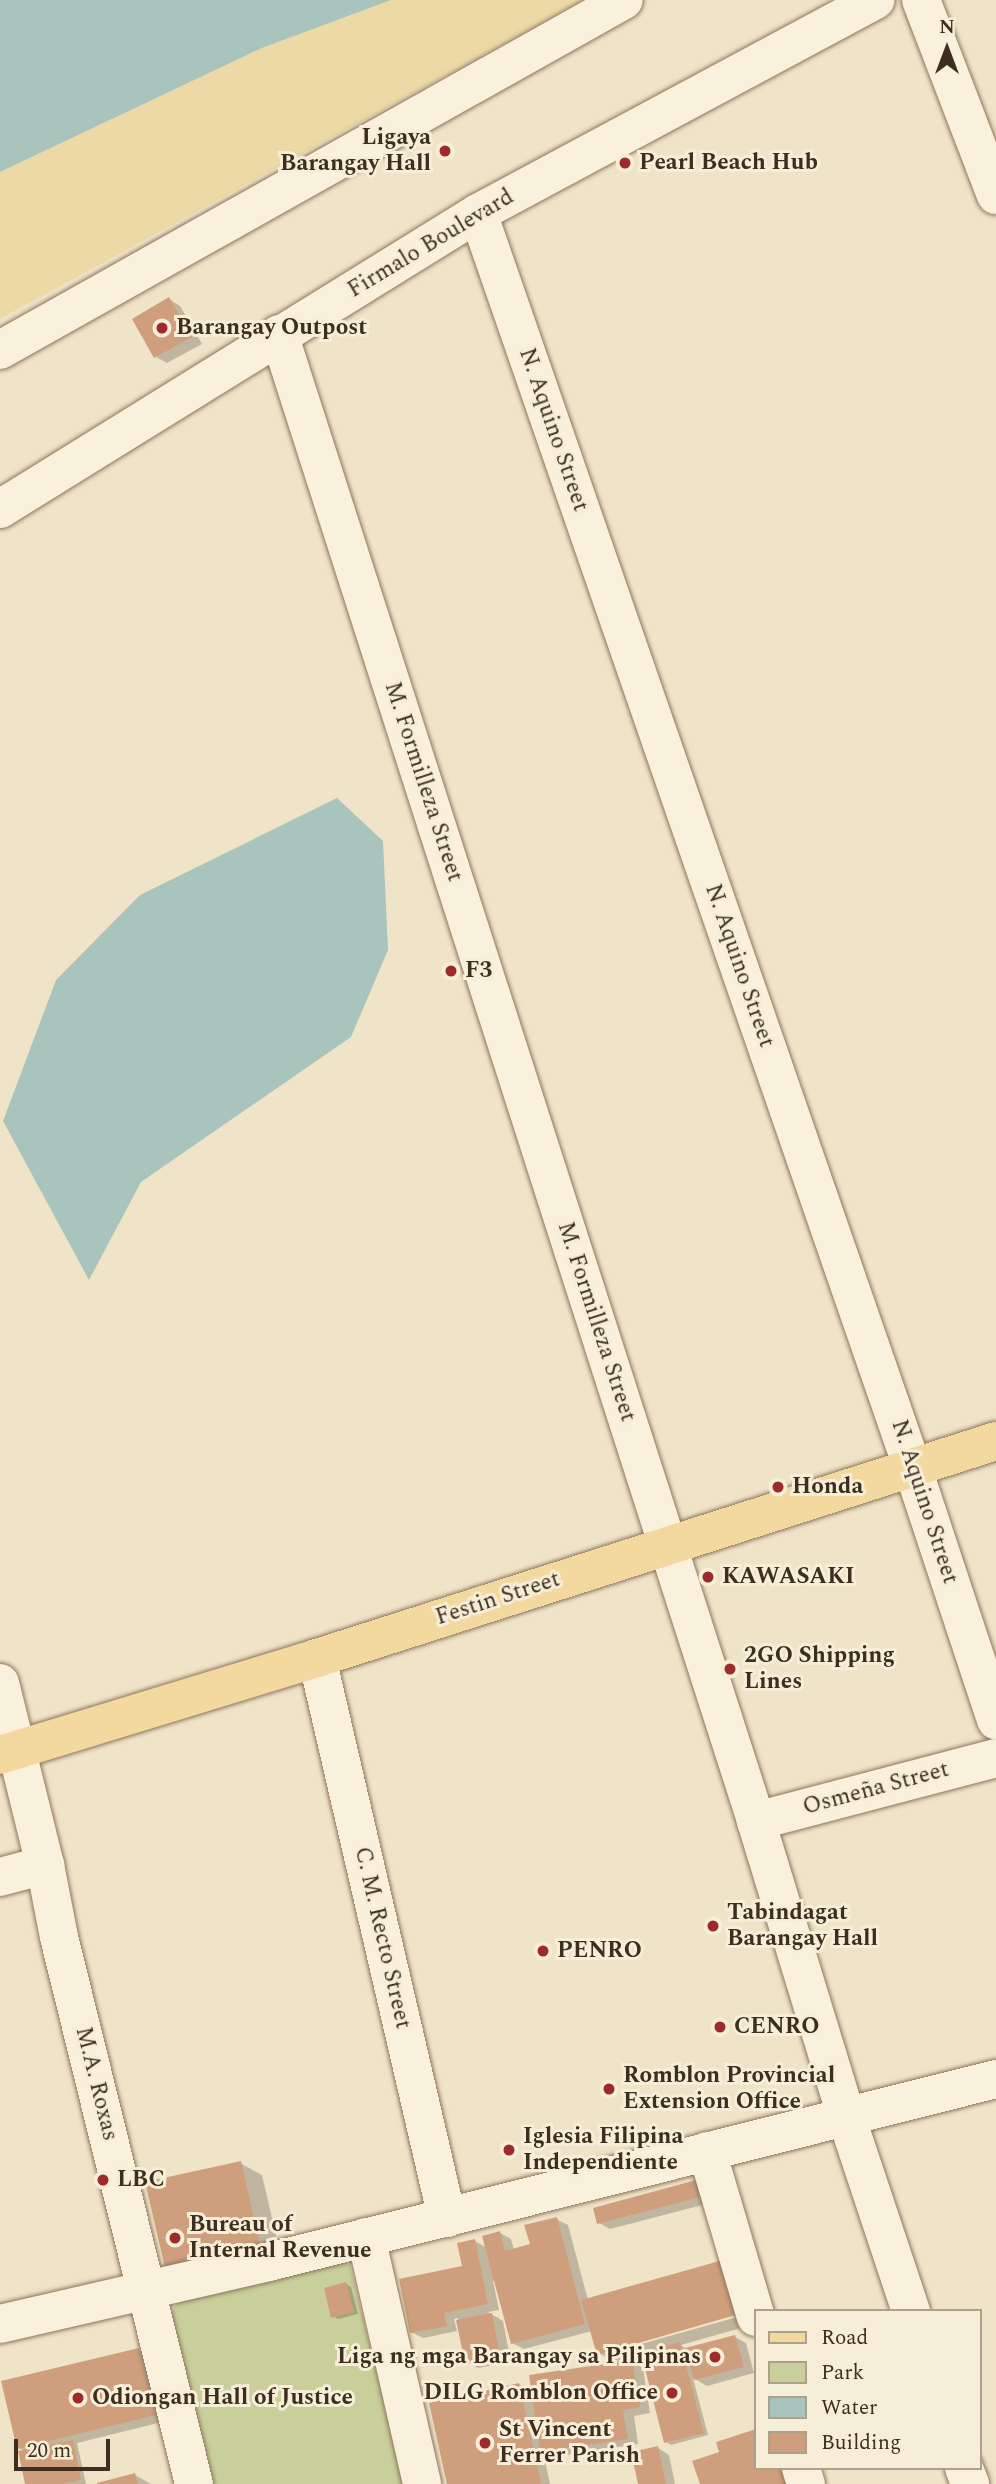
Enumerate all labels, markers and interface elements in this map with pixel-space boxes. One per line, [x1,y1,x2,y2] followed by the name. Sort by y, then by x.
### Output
[939,13,955,42] text: N
[912,14,982,84] north arrow
[280,124,431,178] place label: Ligaya Barangay Hall
[437,143,453,159] marker: Ligaya Barangay Hall
[639,149,818,177] place label: Pearl Beach Hub
[617,155,633,171] marker: Pearl Beach Hub
[343,184,519,304] street label: Firmalo Boulevard
[176,314,367,342] place label: Barangay Outpost
[154,320,170,336] marker: Barangay Outpost
[512,345,594,515] street label: N. Aquino Street
[378,679,468,885] street label: M. Formilleza Street
[698,881,780,1051] street label: N. Aquino Street
[465,957,492,985] place label: F3
[443,963,459,979] marker: F3
[551,1219,641,1425] street label: M. Formilleza Street
[884,1417,964,1587] street label: N. Aquino Street
[792,1473,863,1501] place label: Honda
[770,1479,786,1495] marker: Honda
[722,1563,854,1591] place label: KAWASAKI
[432,1566,564,1632] street label: Festin Street
[700,1569,716,1585] marker: KAWASAKI
[744,1642,895,1696] place label: 2GO Shipping Lines
[722,1661,738,1677] marker: 2GO Shipping Lines
[800,1756,952,1822] street label: Osmeña Street
[348,1844,416,2032] street label: C. M. Recto Street
[727,1899,878,1953] place label: Tabindagat Barangay Hall
[705,1918,721,1934] marker: Tabindagat Barangay Hall
[557,1937,642,1965] place label: PENRO
[535,1943,551,1959] marker: PENRO
[734,2013,819,2041] place label: CENRO
[712,2019,728,2035] marker: CENRO
[69,2024,123,2144] street label: M.A. Roxas
[623,2062,835,2116] place label: Romblon Provincial Extension Office
[601,2081,617,2097] marker: Romblon Provincial Extension Office
[523,2123,683,2177] place label: Iglesia Filipina Independiente
[501,2142,517,2158] marker: Iglesia Filipina Independiente
[117,2166,165,2194] place label: LBC
[95,2172,111,2188] marker: LBC
[189,2211,372,2265] place label: Bureau of Internal Revenue
[167,2230,183,2246] marker: Bureau of Internal Revenue
[754,2309,982,2470] legend
[821,2322,868,2354] text: Road
[337,2343,701,2371] place label: Liga ng mga Barangay sa Pilipinas
[707,2349,723,2365] marker: Liga ng mga Barangay sa Pilipinas
[821,2357,864,2389] text: Park
[424,2379,658,2407] place label: DILG Romblon Office
[92,2384,353,2412] place label: Odiongan Hall of Justice
[664,2385,680,2401] marker: DILG Romblon Office
[70,2390,86,2406] marker: Odiongan Hall of Justice
[821,2392,877,2424] text: Water
[499,2416,640,2470] place label: St Vincent Ferrer Parish
[18,2424,114,2468] scale bar
[821,2427,901,2459] text: Building
[27,2435,71,2467] text: 20 m
[477,2435,493,2451] marker: St Vincent Ferrer Parish

